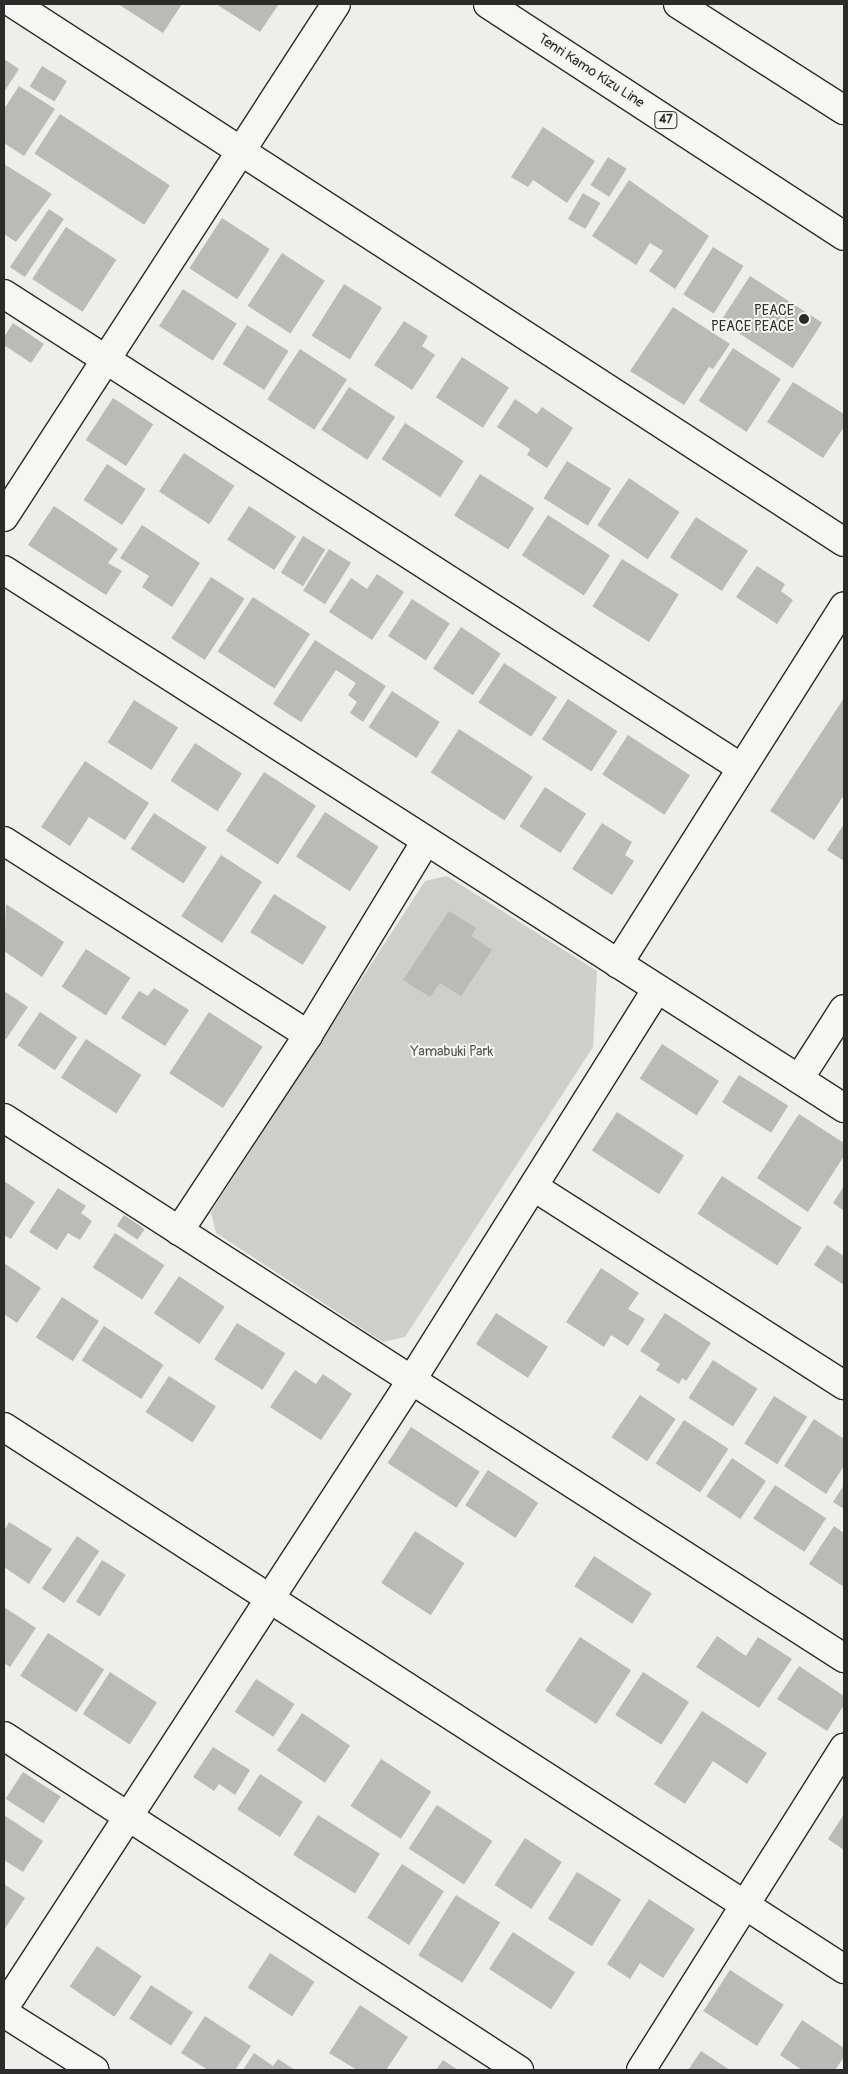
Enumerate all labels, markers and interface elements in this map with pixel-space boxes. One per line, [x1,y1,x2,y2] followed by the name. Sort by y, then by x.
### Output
[535,30,647,112] street label: Tenri Kamo Kizu Line
[654,110,678,130] road number: 47
[711,303,794,336] place label: PEACE PEACE PEACE
[798,313,810,325] marker: PEACE PEACE PEACE
[411,1044,493,1060] park label: Yamabuki Park

